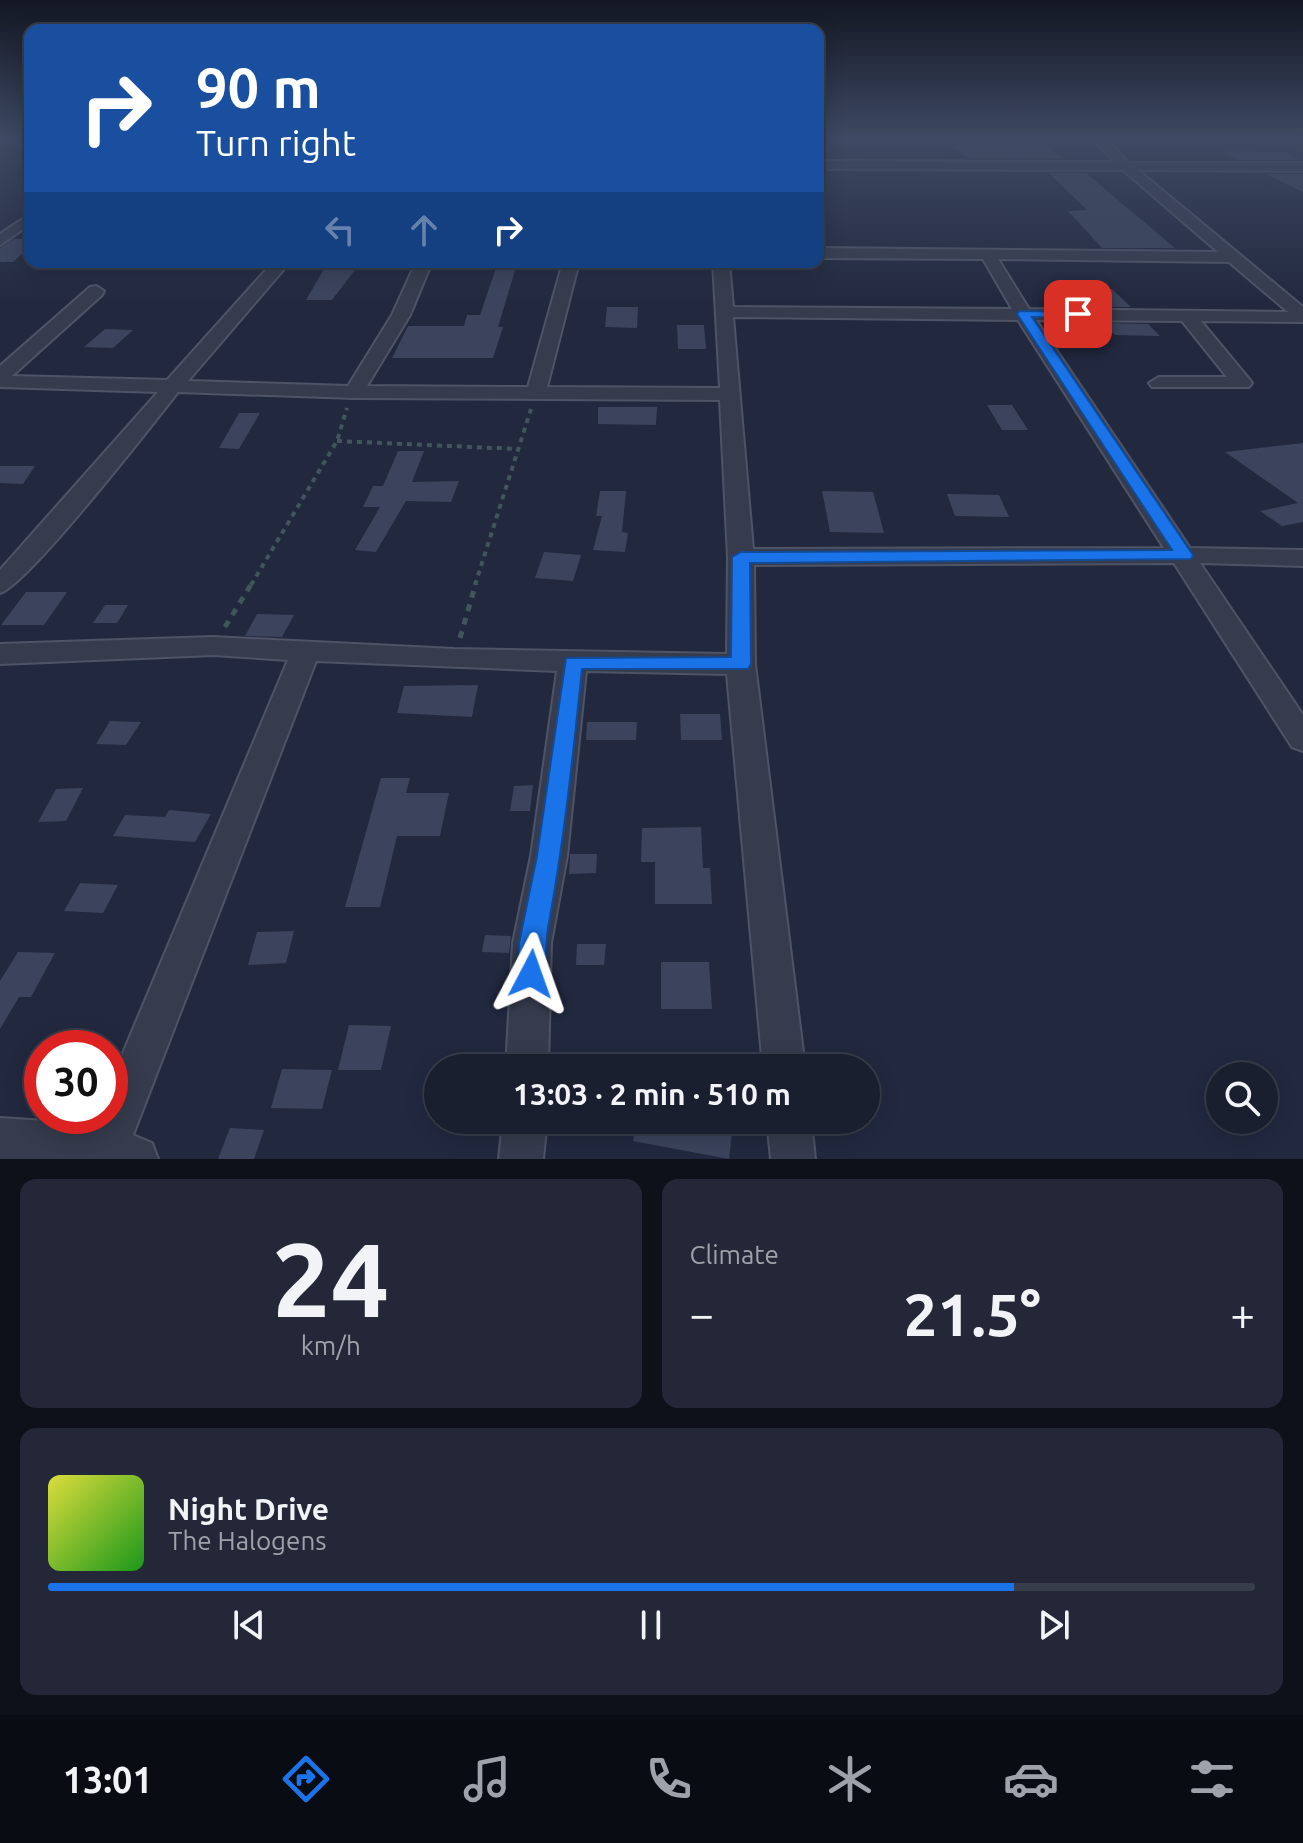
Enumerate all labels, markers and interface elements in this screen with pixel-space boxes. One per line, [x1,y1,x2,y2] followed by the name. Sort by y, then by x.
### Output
[64,56,168,160] icon: right
[196,56,321,119] text: 90 m
[196,122,356,163] text: Turn right
[318,208,362,252] icon: left
[402,208,446,252] icon: ahead
[486,208,530,252] icon: right
[1044,280,1112,348] pin
[1056,292,1100,336] icon: arrive
[489,932,573,1016] position arrow
[24,1030,128,1134] speed limit sign: 30
[1206,1062,1278,1134] map controls
[1206,1062,1278,1134] button: search
[513,1077,791,1111] text: 13:03 · 2 min · 510 m
[272,1220,389,1337] text: 24
[690,1240,779,1269] text: Climate
[904,1280,1041,1347] text: 21.5°
[690,1289,714,1338] text: −
[1230,1289,1255,1338] text: +
[301,1331,361,1360] text: km/h
[168,1492,329,1526] text: Night Drive
[168,1526,327,1555] text: The Halogens
[227,1603,271,1647] icon: previous
[629,1603,673,1647] icon: pause
[1032,1603,1076,1647] icon: next
[278,1751,334,1807] icon: directions
[459,1751,515,1807] icon: music
[641,1751,697,1807] icon: phone
[822,1751,878,1807] icon: climate
[1003,1751,1059,1807] icon: car
[1184,1751,1240,1807] icon: filters
[63,1759,153,1800] text: 13:01

